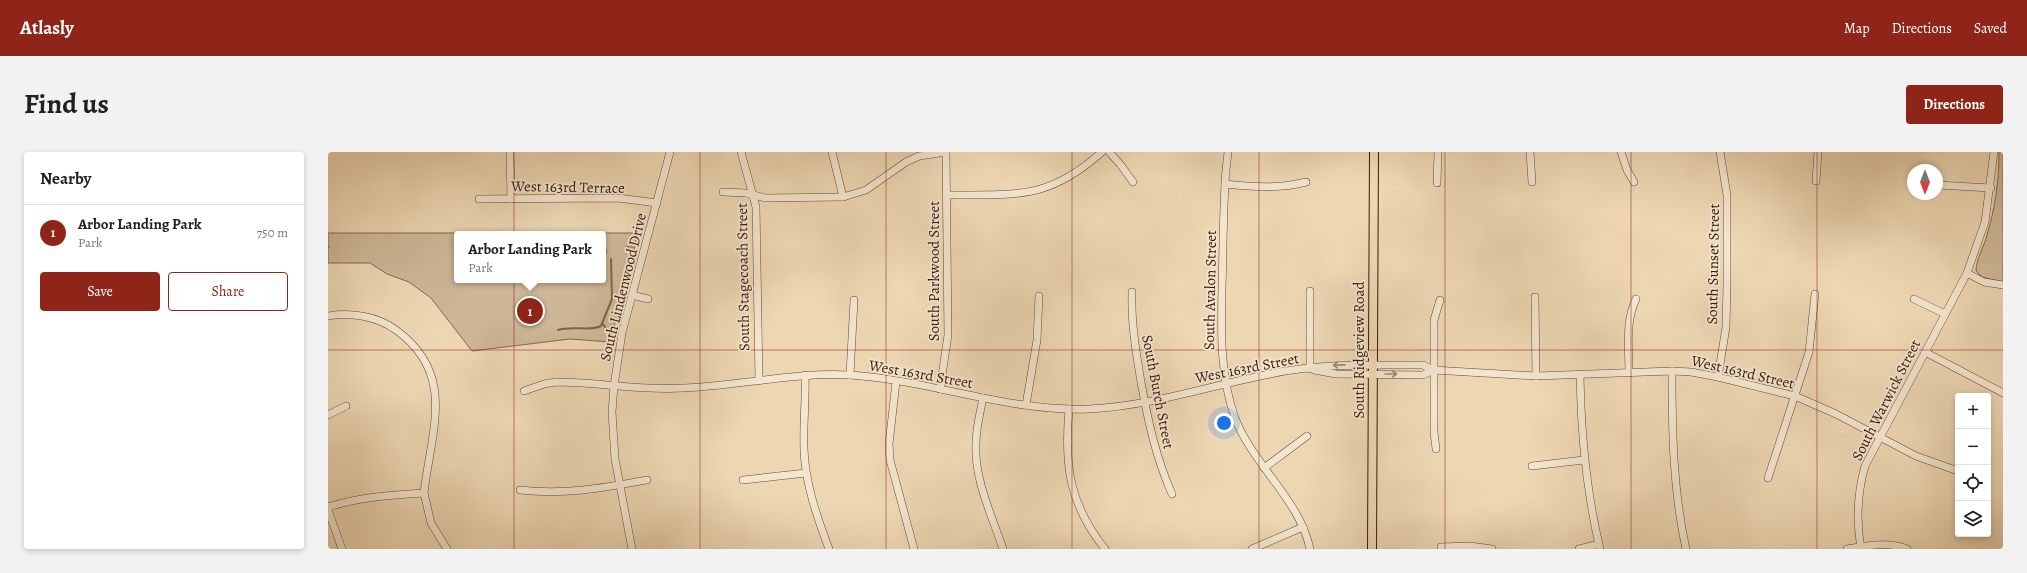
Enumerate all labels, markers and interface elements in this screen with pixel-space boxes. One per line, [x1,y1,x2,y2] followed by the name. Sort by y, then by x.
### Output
[20,15,74,41] text: Atlasly
[1844,19,1870,38] text: Map
[1892,19,1952,38] text: Directions
[1974,19,2007,38] text: Saved
[24,85,109,123] text: Find us
[1906,85,2003,124] button: Directions
[1907,164,1943,200] north arrow
[40,167,91,190] text: Nearby
[510,176,625,198] street label: West 163rd Terrace
[924,201,944,341] street label: South Parkwood Street
[732,203,754,351] street label: South Stagecoach Street
[1702,203,1724,325] street label: South Sunset Street
[595,211,651,363] street label: South Lindenwood Drive
[78,214,201,234] text: Arbor Landing Park
[51,224,55,241] text: 1
[257,224,288,241] text: 750 m
[1199,230,1221,350] street label: South Avalon Street
[454,231,606,283] popup
[78,234,102,251] text: Park
[468,239,592,259] text: Arbor Landing Park
[468,259,493,276] text: Park
[40,272,160,311] button: Save
[168,272,288,311] button: Share
[1349,281,1369,419] street label: South Ridgeview Road
[517,296,543,326] pin: 1
[1137,333,1179,451] street label: South Burch Street
[1847,336,1925,464] street label: South Warwick Street
[1192,348,1301,388] street label: West 163rd Street
[1688,350,1797,394] street label: West 163rd Street
[866,355,975,393] street label: West 163rd Street
[1333,361,1346,369] one-way arrow
[1384,370,1397,378] one-way arrow
[1955,393,1991,537] map controls
[1955,393,1991,429] button: +
[1214,413,1234,433] your location
[1955,429,1991,465] button: −
[1955,465,1991,501] button: locate
[1955,501,1991,537] button: layers

